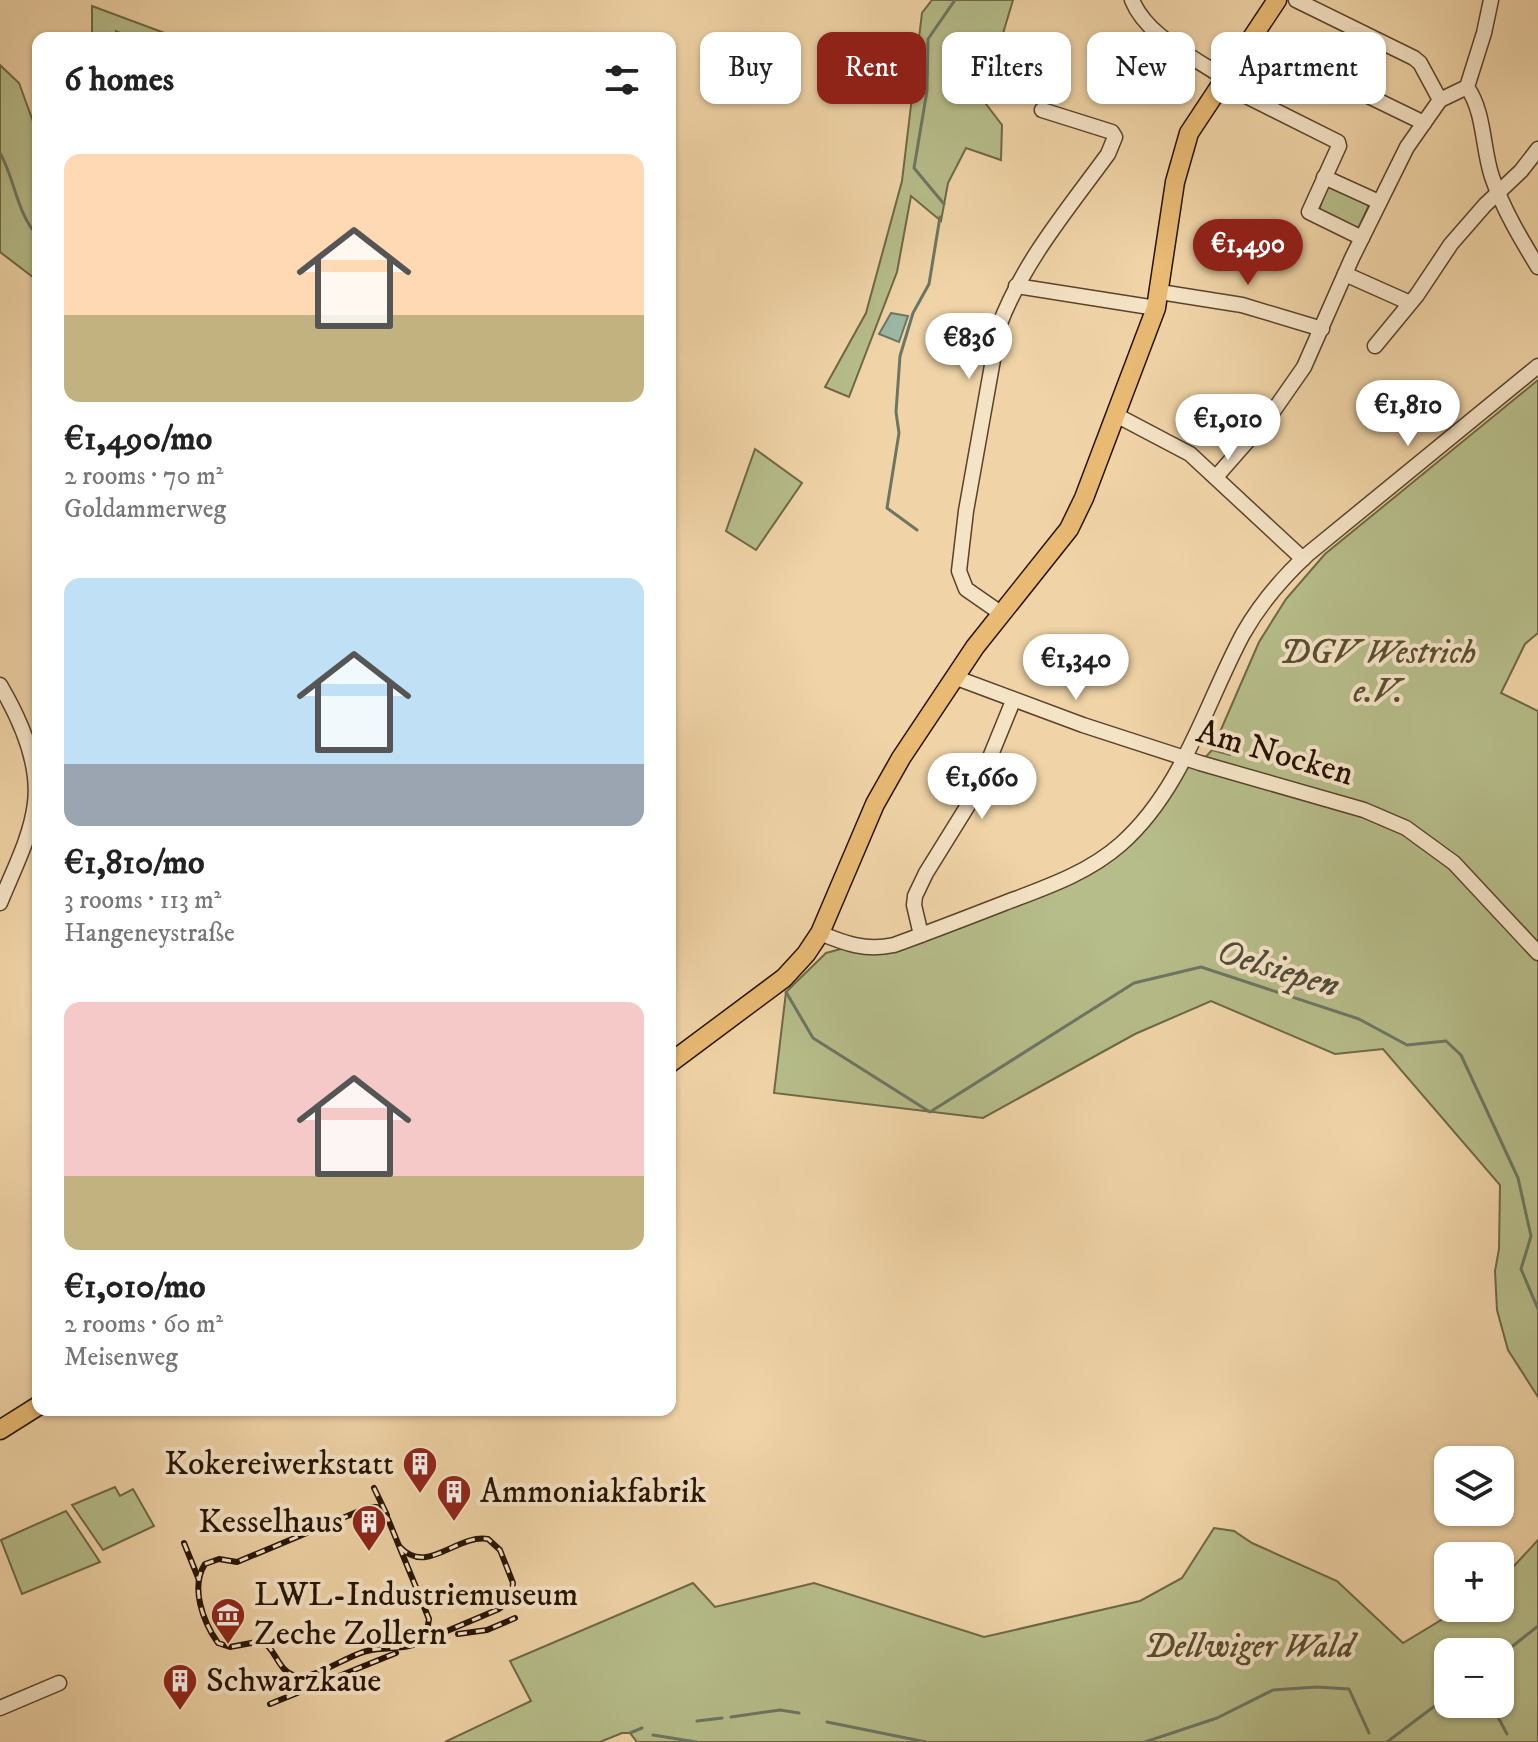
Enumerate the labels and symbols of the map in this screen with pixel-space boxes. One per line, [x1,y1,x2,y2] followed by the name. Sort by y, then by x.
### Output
[1183,219,1313,287] pin: €1,490
[922,313,1016,381] pin: €836
[1343,380,1473,448] pin: €1,810
[1163,394,1293,462] pin: €1,010
[1280,632,1476,713] park label: DGV Westrich e.V.
[1011,634,1141,702] pin: €1,340
[1192,711,1359,795] street label: Am Nocken
[917,753,1047,821] pin: €1,660
[1211,929,1345,1009] water label: Oelsiepen
[164,1443,394,1485] place label: Kokereiwerkstatt
[401,1445,439,1495] building icon: Kokereiwerkstatt
[480,1471,706,1513] place label: Ammoniakfabrik
[435,1473,473,1523] building icon: Ammoniakfabrik
[198,1501,343,1543] place label: Kesselhaus
[350,1503,388,1553] building icon: Kesselhaus
[254,1574,578,1655] place label: LWL-Industriemuseum Zeche Zollern
[209,1596,247,1646] museum icon: LWL-Industriemuseum Zeche Zollern
[1144,1626,1358,1668] park label: Dellwiger Wald
[206,1660,381,1702] place label: Schwarzkaue
[161,1662,199,1712] building icon: Schwarzkaue

